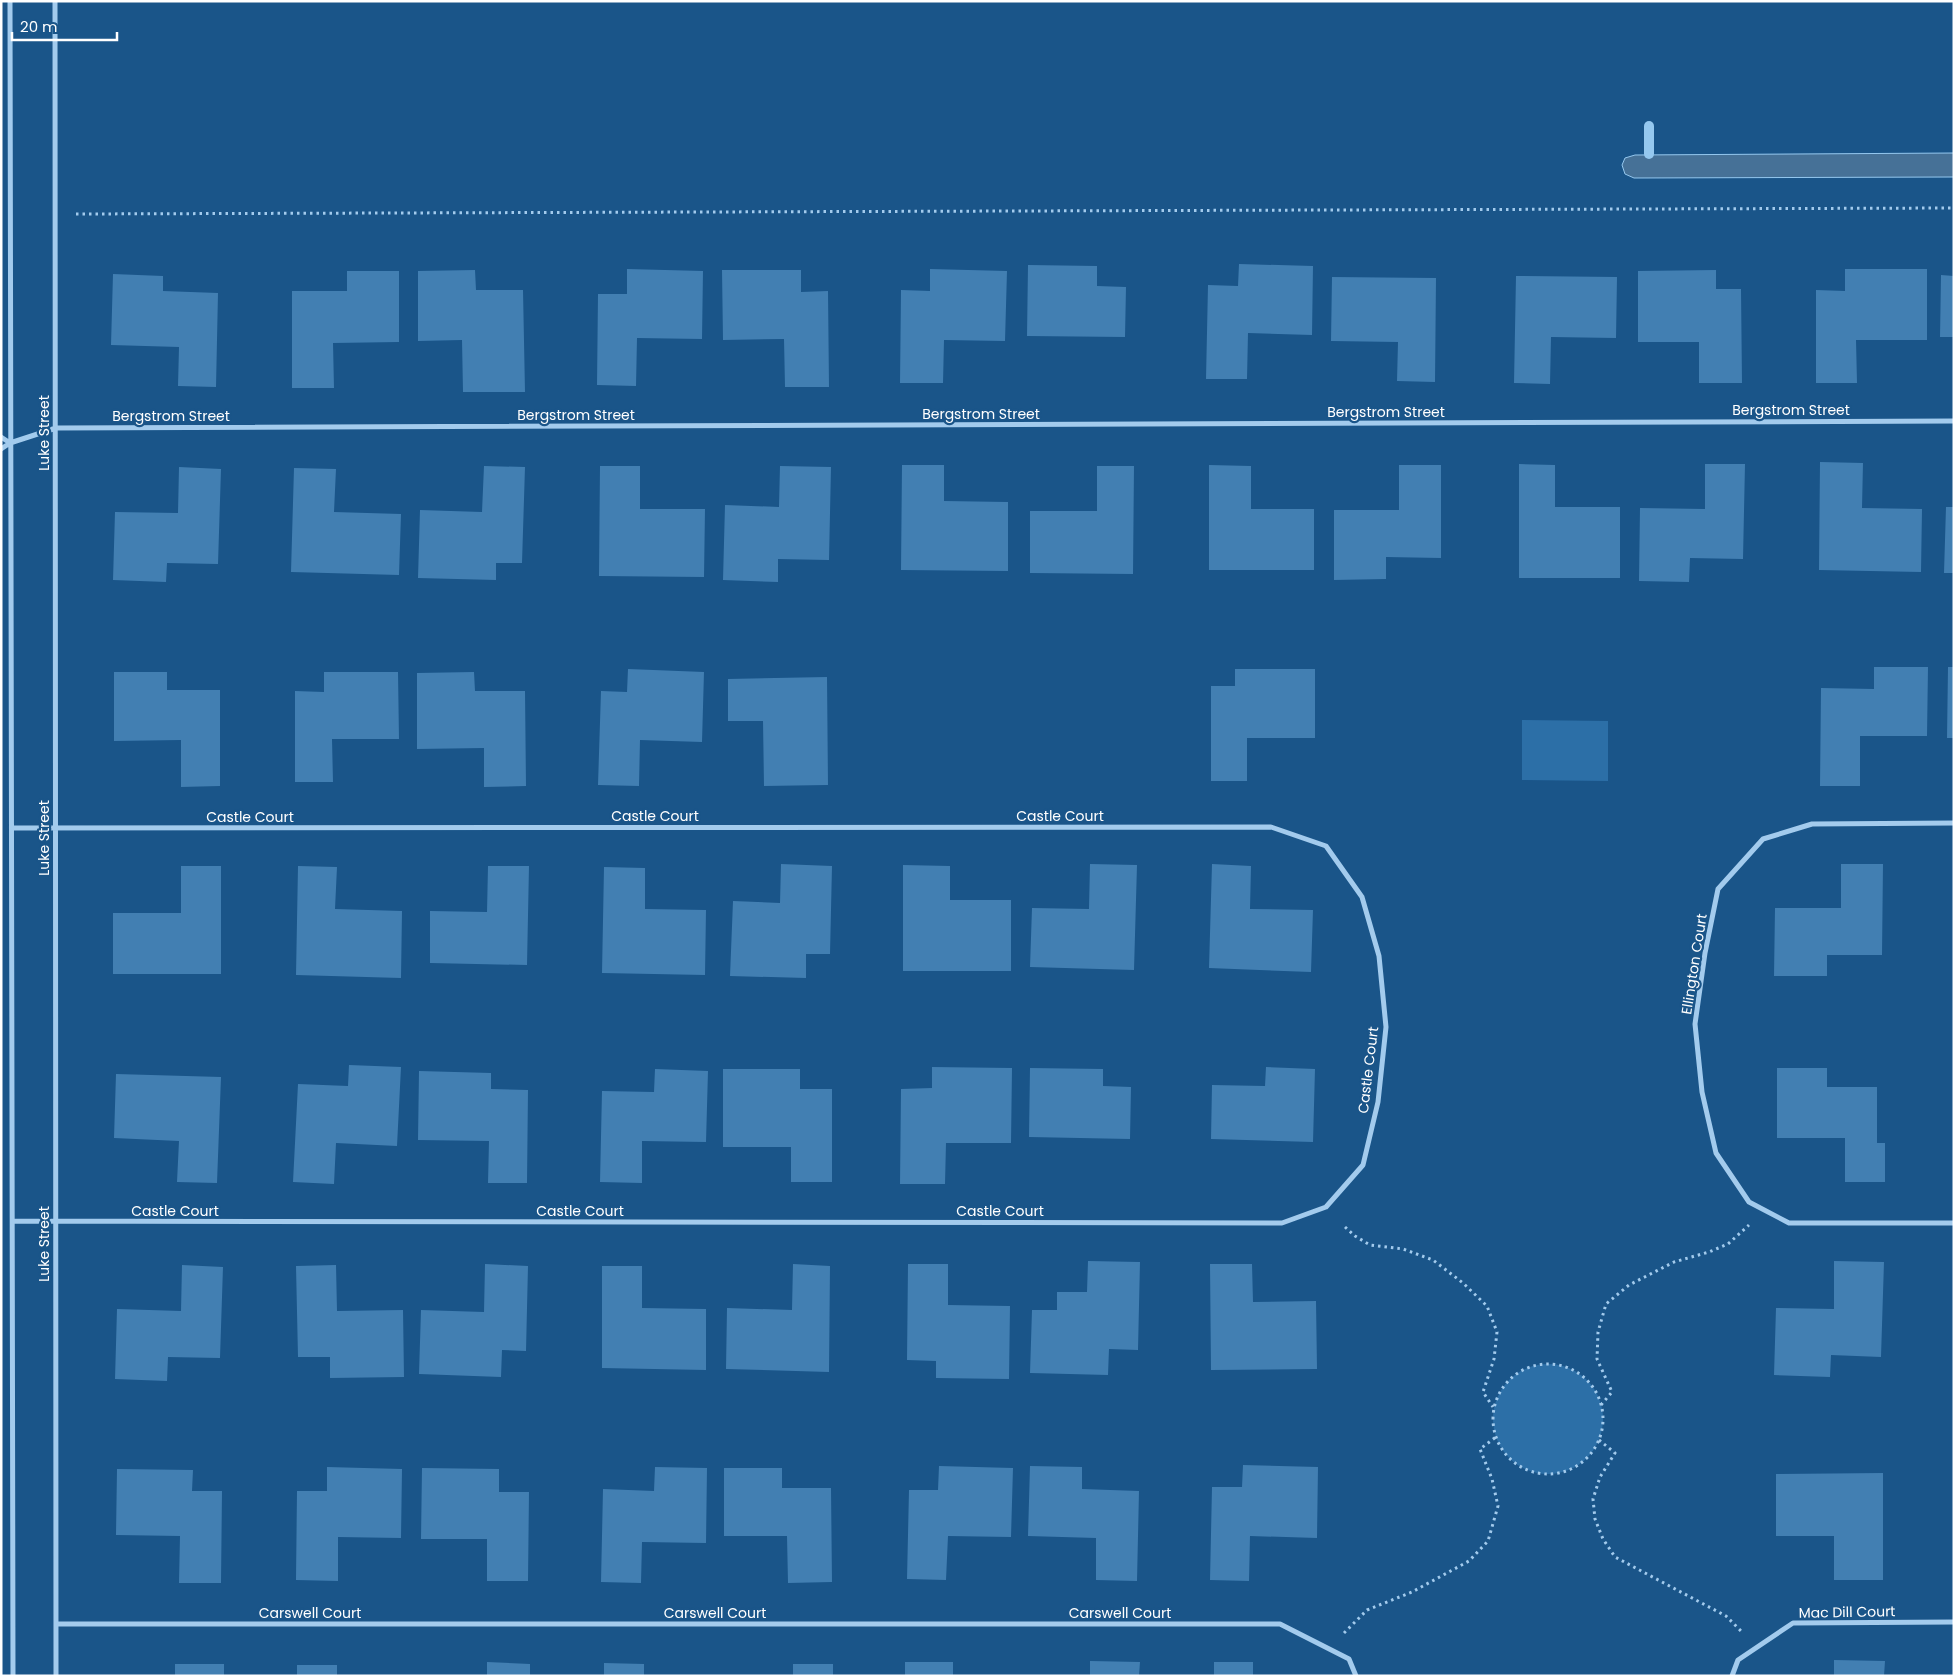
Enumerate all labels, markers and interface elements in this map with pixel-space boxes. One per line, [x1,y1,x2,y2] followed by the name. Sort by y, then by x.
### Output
[12,10,118,42] scale bar
[20,16,58,37] text: 20 m
[34,395,54,471] street label: Luke Street
[1732,400,1850,420] street label: Bergstrom Street
[1327,402,1445,422] street label: Bergstrom Street
[922,404,1040,424] street label: Bergstrom Street
[517,405,635,425] street label: Bergstrom Street
[112,406,230,426] street label: Bergstrom Street
[34,800,54,876] street label: Luke Street
[611,806,699,826] street label: Castle Court
[1016,806,1104,826] street label: Castle Court
[206,807,294,827] street label: Castle Court
[1676,912,1712,1016] street label: Ellington Court
[1353,1025,1383,1115] street label: Castle Court
[131,1201,219,1221] street label: Castle Court
[536,1201,624,1221] street label: Castle Court
[956,1201,1044,1221] street label: Castle Court
[34,1206,54,1282] street label: Luke Street
[1798,1601,1896,1623] street label: Mac Dill Court
[259,1603,361,1623] street label: Carswell Court
[664,1603,766,1623] street label: Carswell Court
[1069,1603,1171,1623] street label: Carswell Court

